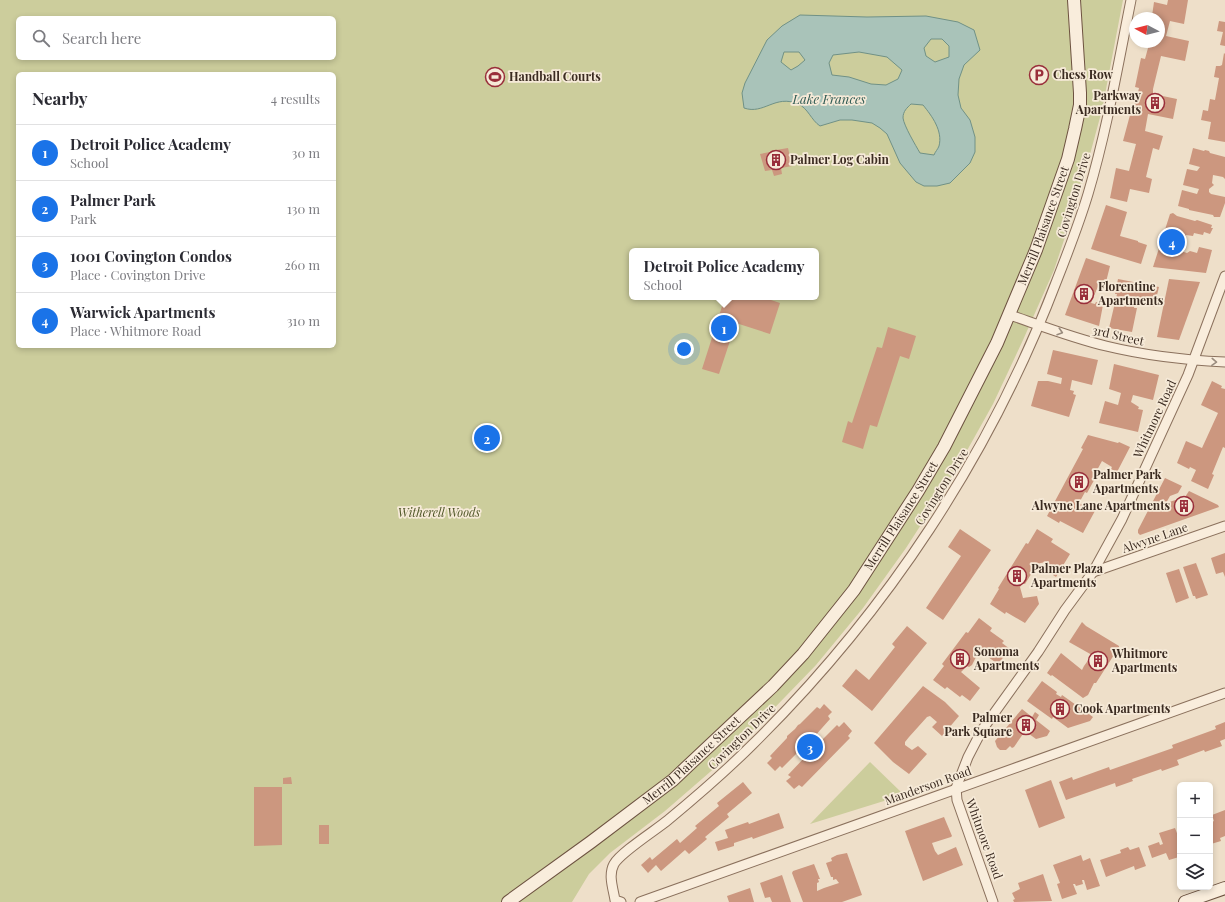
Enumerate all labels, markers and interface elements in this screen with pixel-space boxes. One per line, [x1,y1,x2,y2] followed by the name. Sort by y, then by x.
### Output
[1129,12,1165,48] north arrow
[16,16,336,60] search box
[30,27,52,49] icon: search
[62,28,141,48] text: Search here
[1028,64,1050,86] parking icon: Chess Row
[484,66,506,88] sports icon: Handball Courts
[1053,66,1114,82] place label: Chess Row
[509,68,601,84] place label: Handball Courts
[32,87,87,109] text: Nearby
[1075,87,1142,117] place label: Parkway Apartments
[271,90,320,107] text: 4 results
[791,90,866,107] water label: Lake Frances
[1144,92,1166,114] building icon: Parkway Apartments
[70,134,231,154] text: Detroit Police Academy
[43,144,47,161] text: 1
[292,144,320,161] text: 30 m
[765,149,787,171] building icon: Palmer Log Cabin
[1053,150,1094,239] street label: Covington Drive
[790,151,890,167] place label: Palmer Log Cabin
[70,154,109,171] text: School
[1013,163,1072,287] street label: Merrill Plaisance Street
[70,190,156,210] text: Palmer Park
[42,200,48,217] text: 2
[287,200,320,217] text: 130 m
[70,210,97,227] text: Park
[1159,227,1185,257] pin: 4
[70,246,232,266] text: 1001 Covington Condos
[629,248,819,300] popup
[42,256,48,273] text: 3
[284,256,320,273] text: 260 m
[643,256,805,276] text: Detroit Police Academy
[70,266,206,283] text: Place · Covington Drive
[643,276,682,293] text: School
[1097,278,1164,308] place label: Florentine Apartments
[1073,283,1095,305] building icon: Florentine Apartments
[70,302,215,322] text: Warwick Apartments
[42,312,48,329] text: 4
[287,312,320,329] text: 310 m
[711,313,737,343] pin: 1
[1091,321,1146,349] street label: 3rd Street
[70,322,201,339] text: Place · Whitmore Road
[1056,327,1063,336] one-way arrow
[674,339,694,359] your location
[1211,357,1217,366] one-way arrow
[1129,377,1179,461] street label: Whitmore Road
[474,423,500,453] pin: 2
[911,445,971,528] street label: Covington Drive
[860,457,941,573] street label: Merrill Plaisance Street
[1092,466,1163,496] place label: Palmer Park Apartments
[1068,471,1090,493] building icon: Palmer Park Apartments
[1173,495,1195,517] building icon: Alwyne Lane Apartments
[1031,497,1170,513] place label: Alwyne Lane Apartments
[398,504,481,520] park label: Witherell Woods
[1119,518,1190,556] street label: Alwyne Lane
[1030,560,1104,590] place label: Palmer Plaza Apartments
[1006,565,1028,587] building icon: Palmer Plaza Apartments
[973,643,1040,673] place label: Sonoma Apartments
[1111,645,1178,675] place label: Whitmore Apartments
[949,648,971,670] building icon: Sonoma Apartments
[1087,650,1109,672] building icon: Whitmore Apartments
[1049,698,1071,720] building icon: Cook Apartments
[704,700,778,773] street label: Covington Drive
[1074,700,1171,716] place label: Cook Apartments
[944,709,1012,739] place label: Palmer Park Square
[639,711,744,807] street label: Merrill Plaisance Street
[1015,714,1037,736] building icon: Palmer Park Square
[797,732,823,762] pin: 3
[882,762,973,808] street label: Manderson Road
[1177,782,1213,890] map controls
[1177,782,1213,818] button: +
[963,795,1007,881] street label: Whitmore Road
[1177,818,1213,854] button: −
[1177,854,1213,890] button: layers

